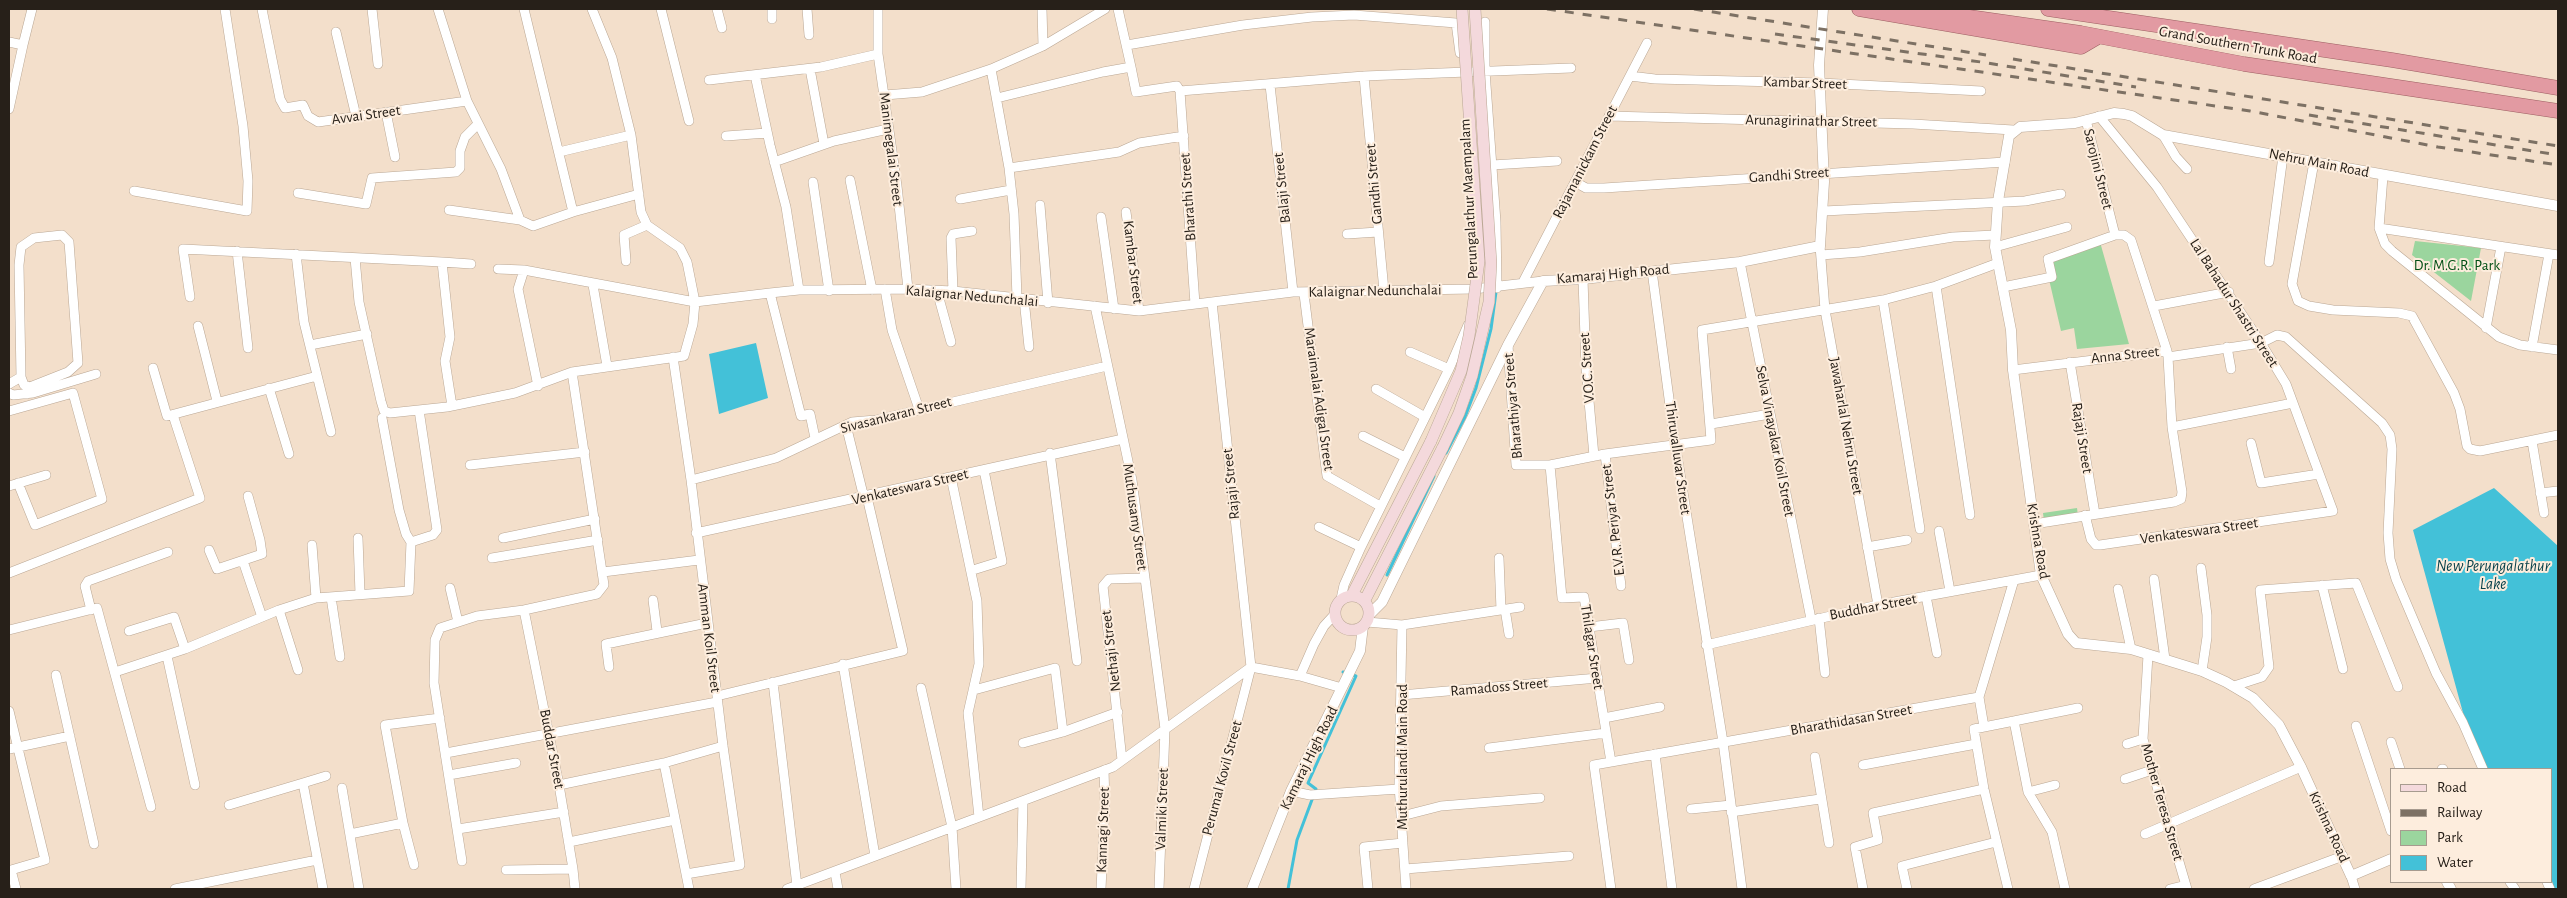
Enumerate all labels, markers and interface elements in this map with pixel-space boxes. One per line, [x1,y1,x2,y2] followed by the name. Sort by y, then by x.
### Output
[2158,22,2318,68] street label: Grand Southern Trunk Road
[1763,73,1847,93] street label: Kambar Street
[875,91,907,207] street label: Manimegalai Street
[330,101,402,129] street label: Avvai Street
[1549,102,1621,222] street label: Rajamanickam Street
[1745,111,1877,131] street label: Arunagirinathar Street
[1456,118,1482,280] street label: Perungalathur Maempalam
[2079,127,2117,211] street label: Sarojini Street
[1362,143,1386,225] street label: Gandhi Street
[2267,144,2371,182] street label: Nehru Main Road
[1176,152,1200,242] street label: Bharathi Street
[1269,152,1295,224] street label: Balaji Street
[1748,163,1830,187] street label: Gandhi Street
[1119,219,1147,305] street label: Kambar Street
[2186,235,2282,371] street label: Lal Bahadur Shastri Street
[2414,256,2500,274] park label: Dr. M.G.R. Park
[1556,260,1670,288] street label: Kamaraj High Road
[905,281,1039,311] street label: Kalaignar Nedunchalai
[1308,281,1442,301] street label: Kalaignar Nedunchalai
[1300,326,1338,472] street label: Maraimalai Adigal Street
[1576,332,1598,404] street label: V.O.C. Street
[2090,342,2160,368] street label: Anna Street
[1499,352,1527,460] street label: Bharathiyar Street
[1825,356,1867,496] street label: Jawaharlal Nehru Street
[1752,364,1798,518] street label: Selva Vinayakar Koil Street
[838,392,954,438] street label: Sivasankaran Street
[1661,400,1695,516] street label: Thiruvalluvar Street
[2068,401,2096,475] street label: Rajaji Street
[1218,448,1244,520] street label: Rajaji Street
[1119,462,1151,572] street label: Muthusamy Street
[1597,463,1629,577] street label: E.V.R. Periyar Street
[850,465,970,509] street label: Venkateswara Street
[2022,502,2054,580] street label: Krishna Road
[2139,514,2259,548] street label: Venkateswara Street
[2436,556,2550,594] water label: New Perungalathur Lake
[693,582,725,694] street label: Amman Koil Street
[1828,590,1918,624] street label: Buddhar Street
[1576,603,1608,691] street label: Thilagar Street
[1097,609,1125,693] street label: Nethaji Street
[1450,674,1548,700] street label: Ramadoss Street
[1393,684,1411,830] street label: Muthurulandi Main Road
[1789,700,1913,740] street label: Bharathidasan Street
[1276,703,1342,813] street label: Kamaraj High Road
[535,708,569,790] street label: Buddar Street
[1198,719,1246,837] street label: Perumal Kovil Street
[2137,741,2187,863] street label: Mother Teresa Street
[1152,768,1172,850] street label: Valmiki Street
[2390,768,2552,883] legend
[2437,780,2467,795] text: Road
[1093,787,1113,873] street label: Kannagi Street
[2305,788,2353,866] street label: Krishna Road
[2437,805,2482,820] text: Railway
[2437,830,2463,845] text: Park
[2437,855,2473,870] text: Water

